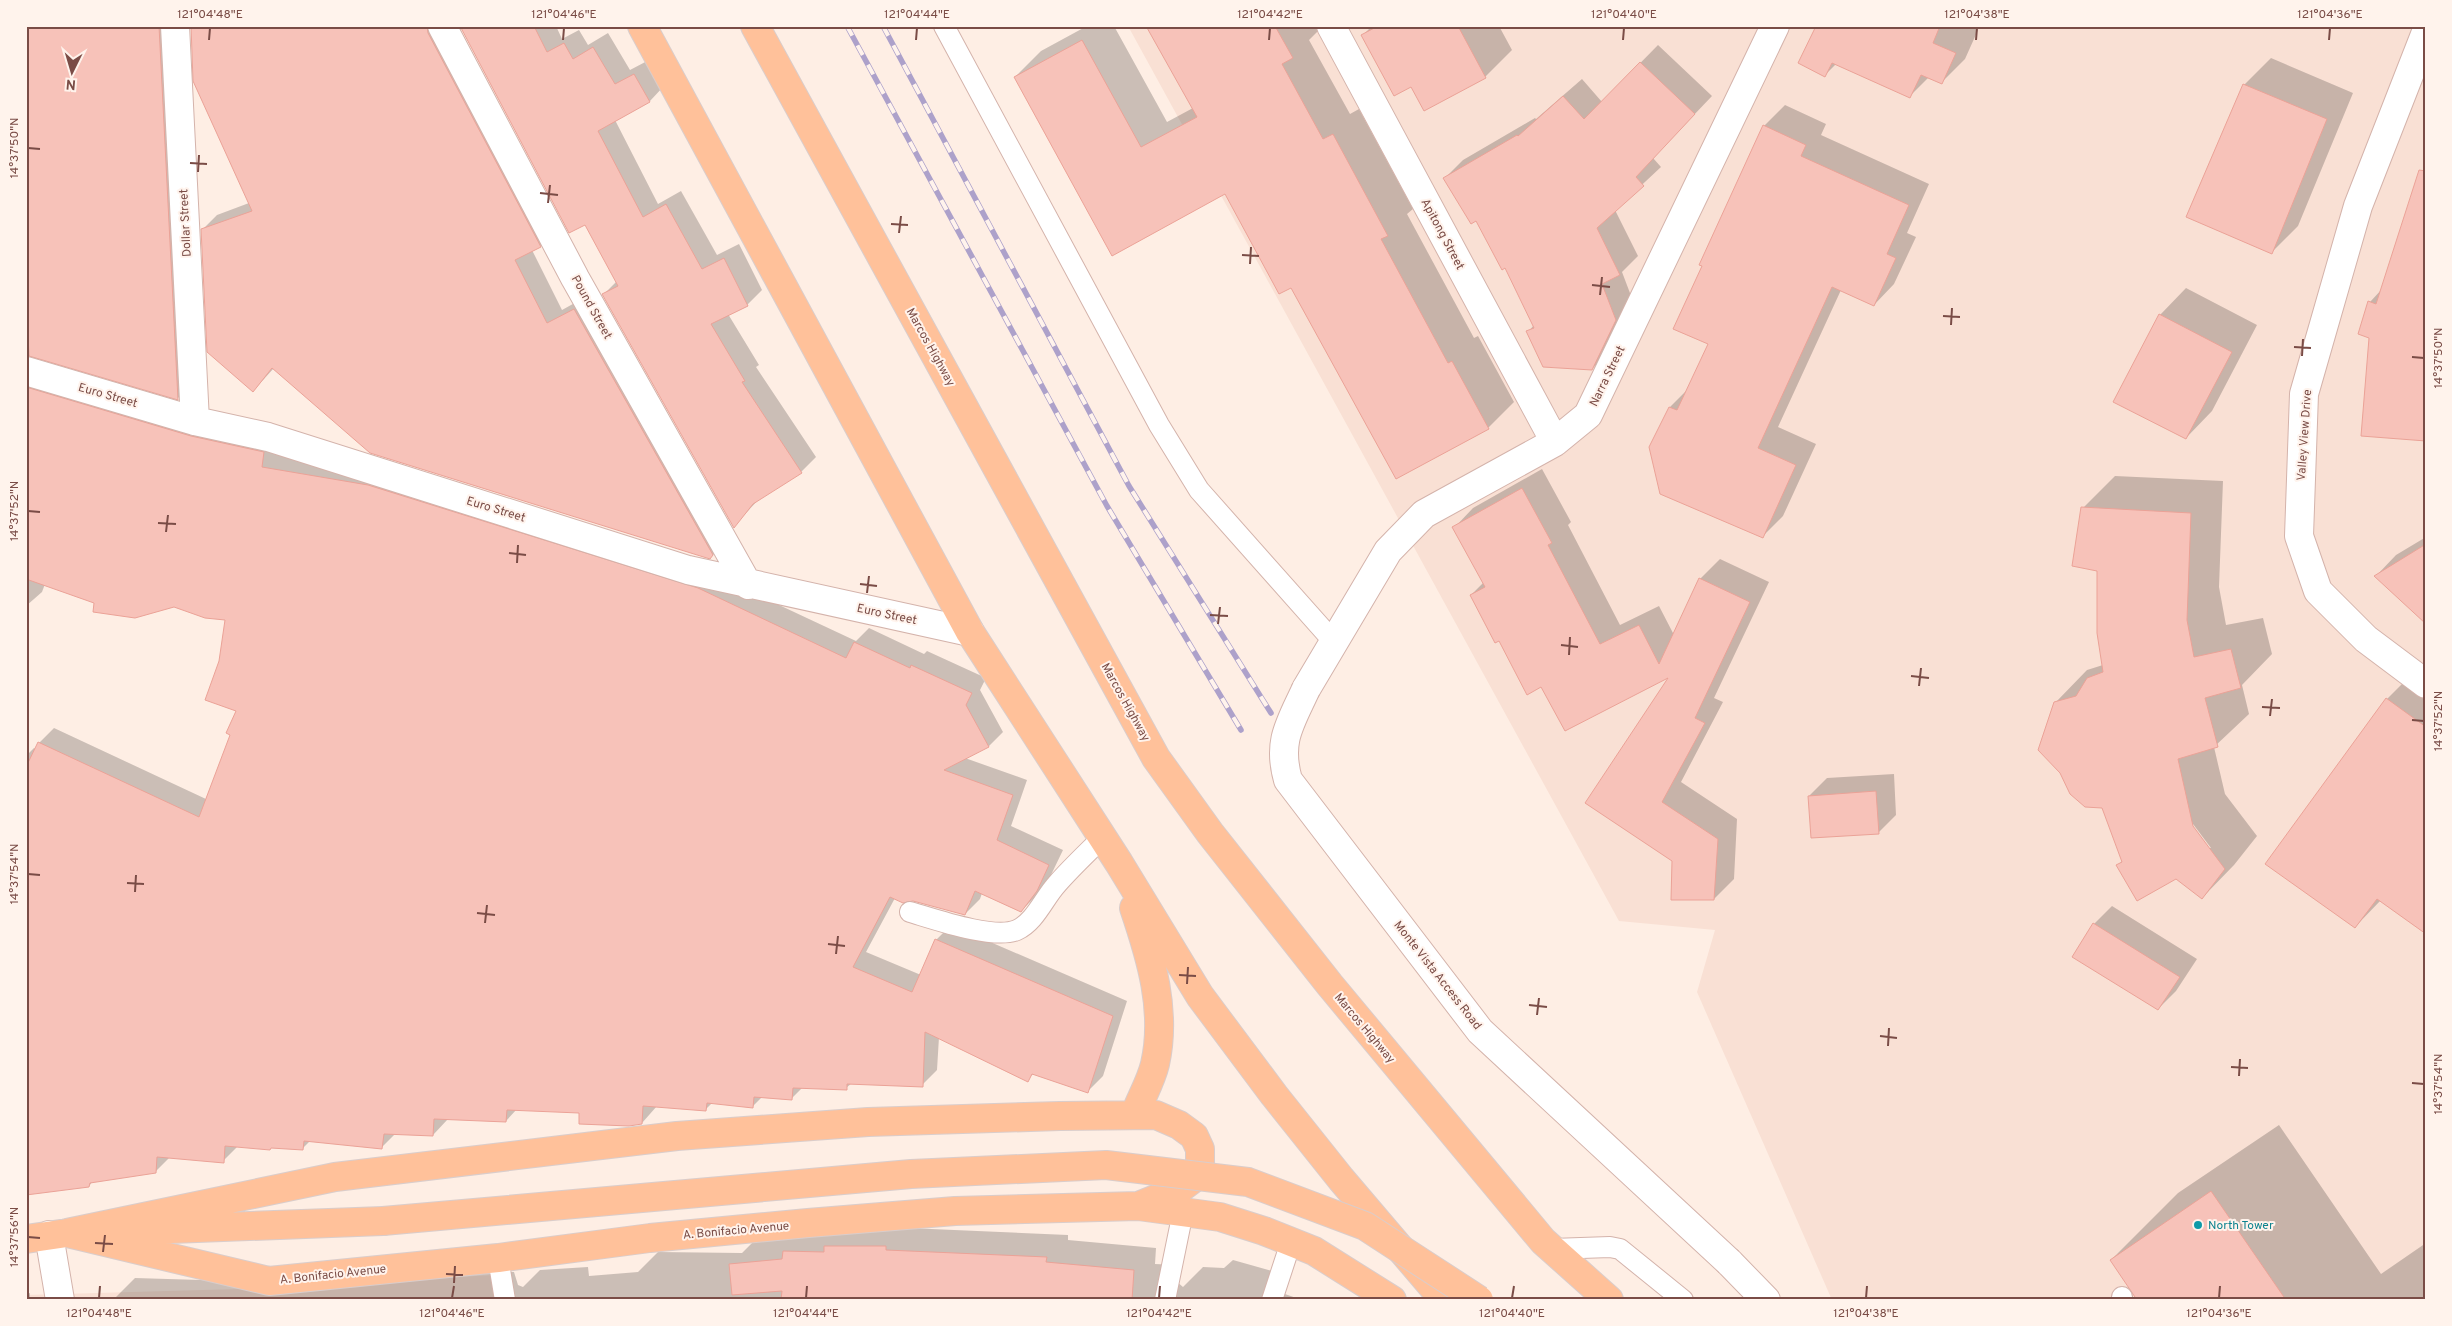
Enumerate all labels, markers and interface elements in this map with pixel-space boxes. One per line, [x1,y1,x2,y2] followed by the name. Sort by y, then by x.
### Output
[177,7,243,23] text: 121°04'48"E
[531,7,597,23] text: 121°04'46"E
[884,7,950,23] text: 121°04'44"E
[1237,7,1303,23] text: 121°04'42"E
[1591,7,1657,23] text: 121°04'40"E
[1944,7,2010,23] text: 121°04'38"E
[2297,7,2363,23] text: 121°04'36"E
[48,48,98,98] north arrow
[65,75,77,92] text: N
[7,118,23,179] text: 14°37'50"N
[176,189,196,257] street label: Dollar Street
[1417,196,1468,273] street label: Apitong Street
[567,273,615,342] street label: Pound Street
[902,305,958,389] street label: Marcos Highway
[2431,328,2447,389] text: 14°37'50"N
[1586,343,1630,410] street label: Narra Street
[76,380,139,412] street label: Euro Street
[2294,389,2316,481] street label: Valley View Drive
[7,481,23,541] text: 14°37'52"N
[464,493,527,527] street label: Euro Street
[855,601,918,629] street label: Euro Street
[1097,660,1153,744] street label: Marcos Highway
[2431,691,2447,751] text: 14°37'52"N
[7,843,23,905] text: 14°37'54"N
[1390,918,1485,1033] street label: Monte Vista Access Road
[1330,990,1398,1067] street label: Marcos Highway
[2431,1053,2447,1115] text: 14°37'54"N
[7,1207,23,1267] text: 14°37'56"N
[682,1218,790,1244] street label: A. Bonifacio Avenue
[2208,1218,2274,1234] place label: North Tower
[2192,1219,2204,1231] marker: North Tower
[279,1261,387,1289] street label: A. Bonifacio Avenue
[66,1306,132,1322] text: 121°04'48"E
[419,1306,485,1322] text: 121°04'46"E
[773,1306,839,1322] text: 121°04'44"E
[1126,1306,1192,1322] text: 121°04'42"E
[1479,1306,1545,1322] text: 121°04'40"E
[1833,1306,1899,1322] text: 121°04'38"E
[2186,1306,2252,1322] text: 121°04'36"E

